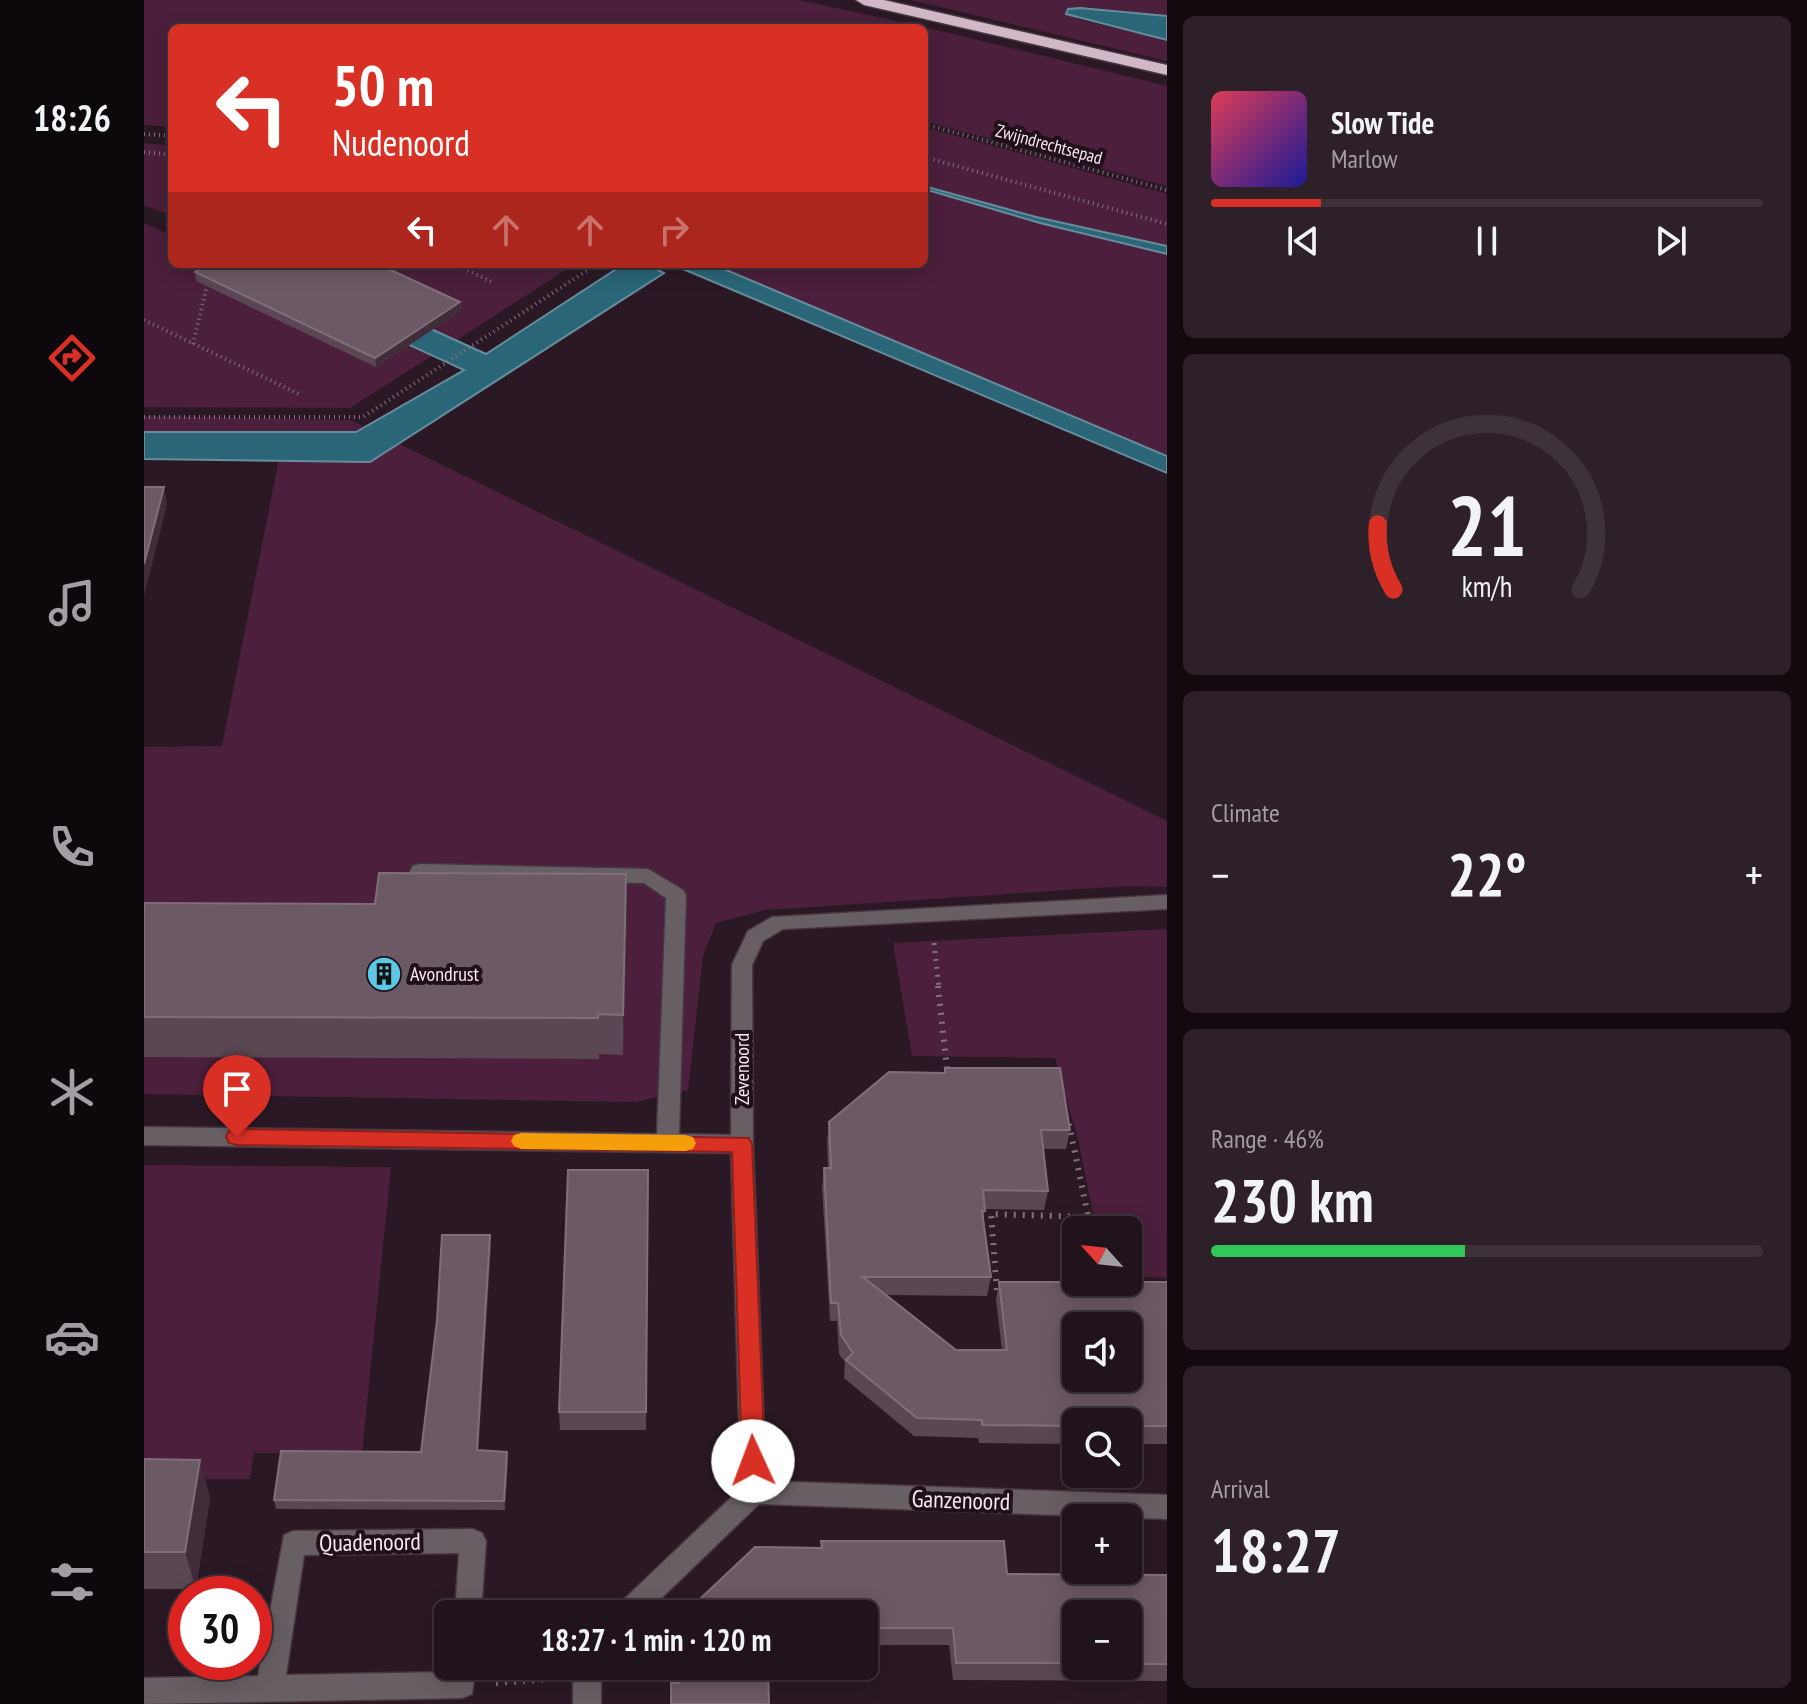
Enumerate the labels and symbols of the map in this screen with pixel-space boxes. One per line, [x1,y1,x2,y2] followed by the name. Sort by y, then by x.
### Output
[993,119,1105,169] street label: Zwijndrechtsepad
[365,955,403,993] building icon: Avondrust
[410,961,480,987] place label: Avondrust
[729,1033,755,1105] street label: Zevenoord
[203,1055,271,1137] pin
[1062,1216,1142,1296] north arrow
[711,1419,795,1503] position arrow
[911,1483,1011,1517] street label: Ganzenoord
[319,1526,421,1558] street label: Quadenoord
[168,1576,272,1680] speed limit sign: 30

